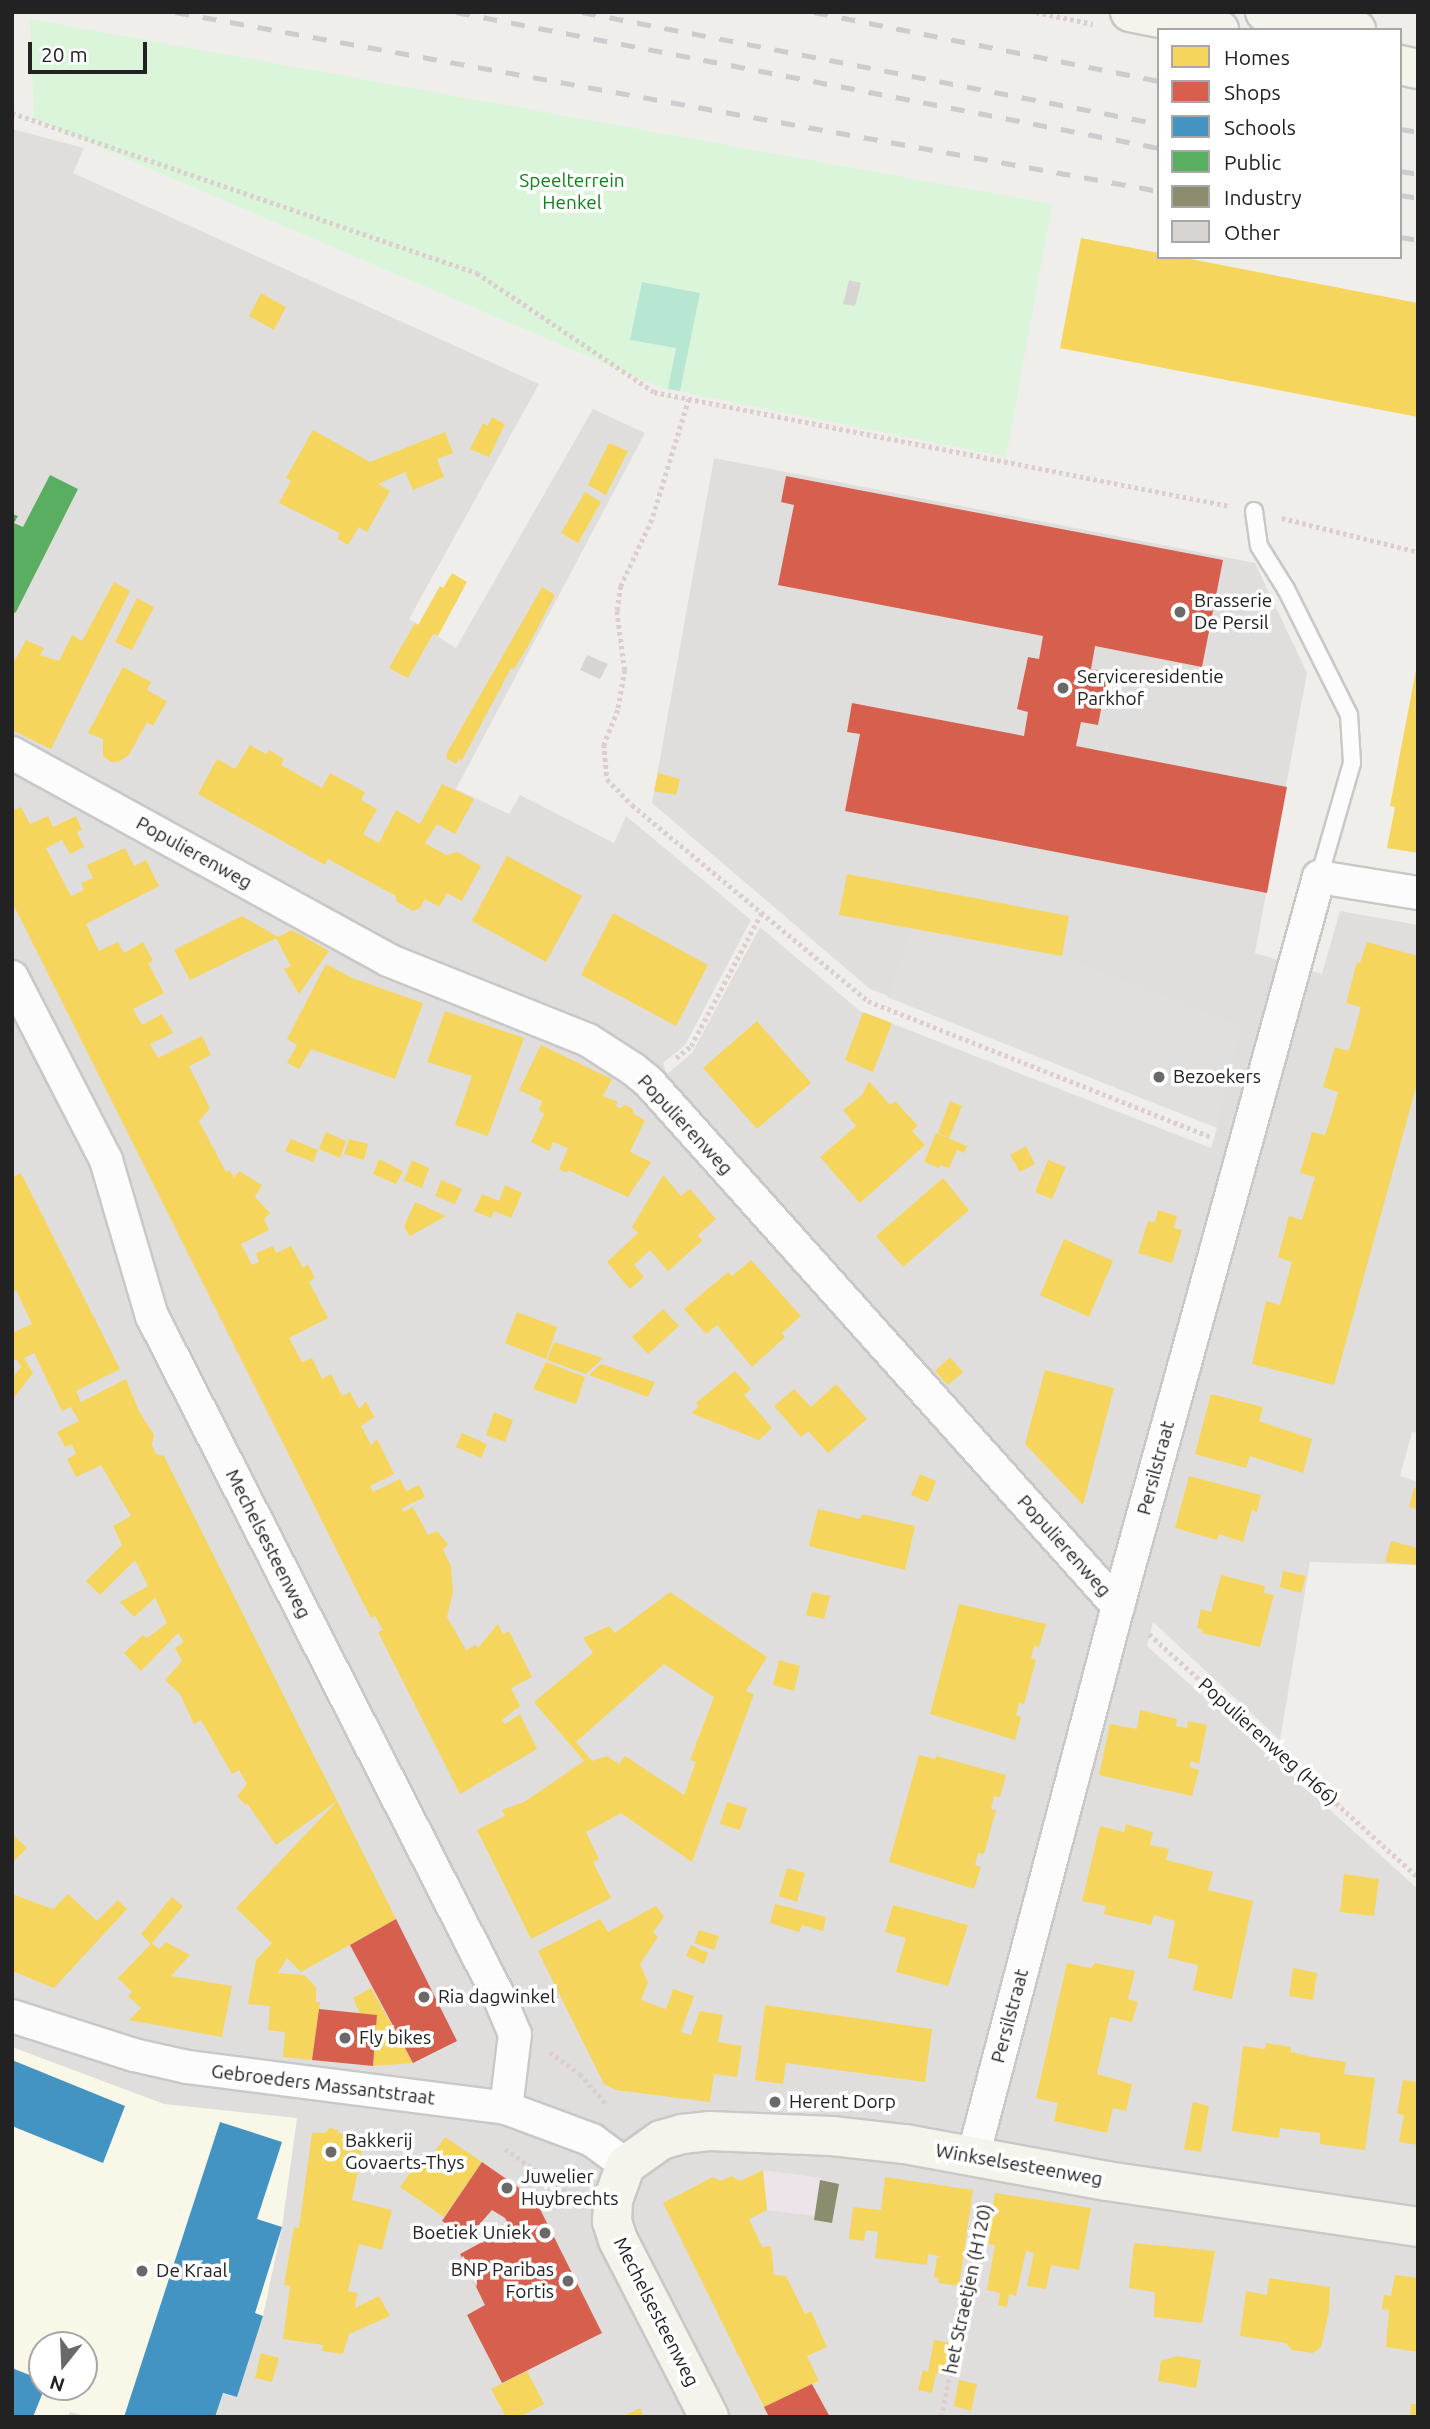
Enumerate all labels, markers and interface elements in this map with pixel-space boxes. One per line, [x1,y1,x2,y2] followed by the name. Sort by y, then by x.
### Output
[32,28,150,72] scale bar
[1157,28,1402,259] legend
[41,42,88,66] text: 20 m
[1224,45,1290,69] text: Homes
[1224,80,1281,104] text: Shops
[1224,115,1296,139] text: Schools
[1224,150,1281,174] text: Public
[519,170,625,214] park label: Speelterrein Henkel
[1224,185,1302,209] text: Industry
[1224,220,1280,244] text: Other
[1194,590,1272,634] place label: Brasserie De Persil
[1172,604,1188,620] marker: Brasserie De Persil
[1077,666,1224,710] place label: Serviceresidentie Parkhof
[1055,680,1071,696] marker: Serviceresidentie Parkhof
[132,812,256,894] street label: Populierenweg
[1173,1066,1261,1088] place label: Bezoekers
[1151,1069,1167,1085] marker: Bezoekers
[633,1070,737,1180] street label: Populierenweg
[1133,1418,1179,1518] street label: Persilstraat
[221,1466,315,1622] street label: Mechelsesteenweg
[1012,1490,1116,1602] street label: Populierenweg
[1194,1673,1342,1811] street label: Populierenweg (H66)
[987,1966,1033,2066] street label: Persilstraat
[438,1986,555,2008] place label: Ria dagwinkel
[416,1989,432,2005] marker: Ria dagwinkel
[359,2027,431,2049] place label: Fly bikes
[337,2030,353,2046] marker: Fly bikes
[210,2060,436,2110] street label: Gebroeders Massantstraat
[789,2091,896,2113] place label: Herent Dorp
[767,2094,783,2110] marker: Herent Dorp
[345,2130,464,2174] place label: Bakkerij Govaerts-Thys
[934,2139,1104,2191] street label: Winkselsesteenweg
[323,2144,339,2160] marker: Bakkerij Govaerts-Thys
[521,2166,618,2210] place label: Juwelier Huybrechts
[499,2180,515,2196] marker: Juwelier Huybrechts
[939,2202,997,2376] street label: het Straetjen (H120)
[412,2222,531,2244] place label: Boetiek Uniek
[537,2225,553,2241] marker: Boetiek Uniek
[609,2234,703,2390] street label: Mechelsesteenweg
[451,2259,554,2303] place label: BNP Paribas Fortis
[156,2260,228,2282] place label: De Kraal
[134,2263,150,2279] marker: De Kraal
[560,2273,576,2289] marker: BNP Paribas Fortis
[28,2331,98,2401] north arrow
[47,2371,67,2397] text: N

